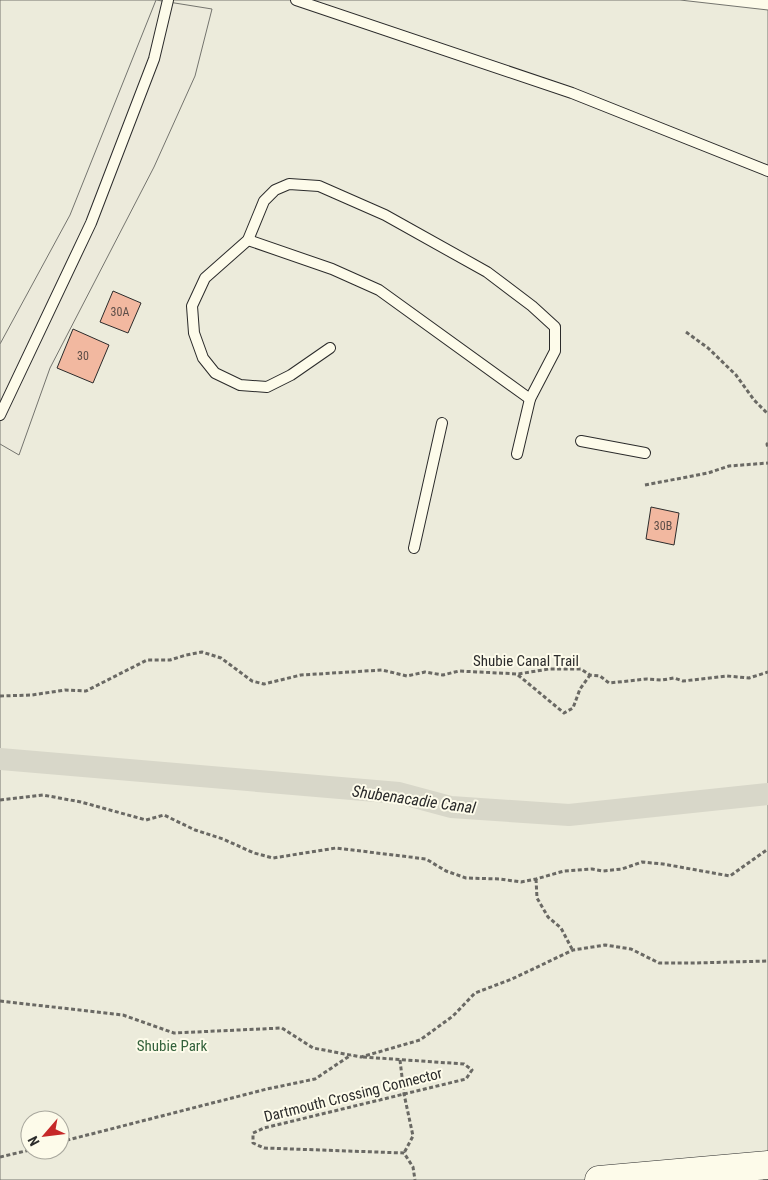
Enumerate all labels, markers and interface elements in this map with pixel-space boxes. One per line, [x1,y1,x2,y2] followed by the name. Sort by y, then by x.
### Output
[111,305,129,319] house number: 30A
[77,349,89,363] house number: 30
[654,519,672,533] house number: 30B
[473,652,579,670] street label: Shubie Canal Trail
[351,781,477,818] water label: Shubenacadie Canal
[137,1037,207,1055] park label: Shubie Park
[262,1064,444,1126] street label: Dartmouth Crossing Connector
[20,1110,70,1160] north arrow
[24,1134,43,1149] text: N

